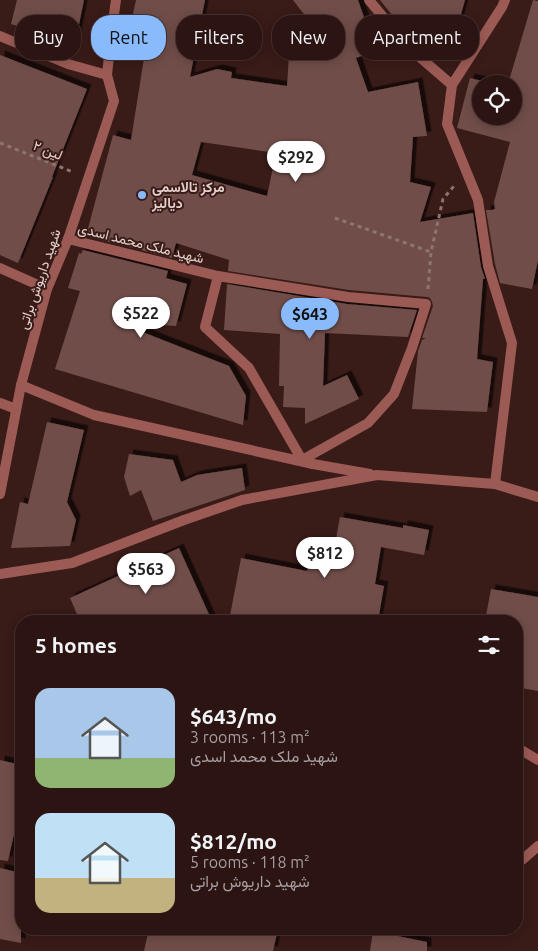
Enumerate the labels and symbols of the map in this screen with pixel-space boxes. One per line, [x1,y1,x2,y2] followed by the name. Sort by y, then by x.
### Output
[31,137,65,164] street label: لين ۲
[266,140,326,183] pin: $292
[151,179,225,212] place label: مرکز تالاسمی دیالیز
[136,189,148,201] marker: مرکز تالاسمی دیالیز
[76,220,206,267] street label: شهید ملک محمد اسدی
[14,227,65,331] street label: شهید داریوش براتی
[111,296,171,339] pin: $522
[280,298,340,340] pin: $643
[295,536,355,579] pin: $812
[116,552,176,595] pin: $563

